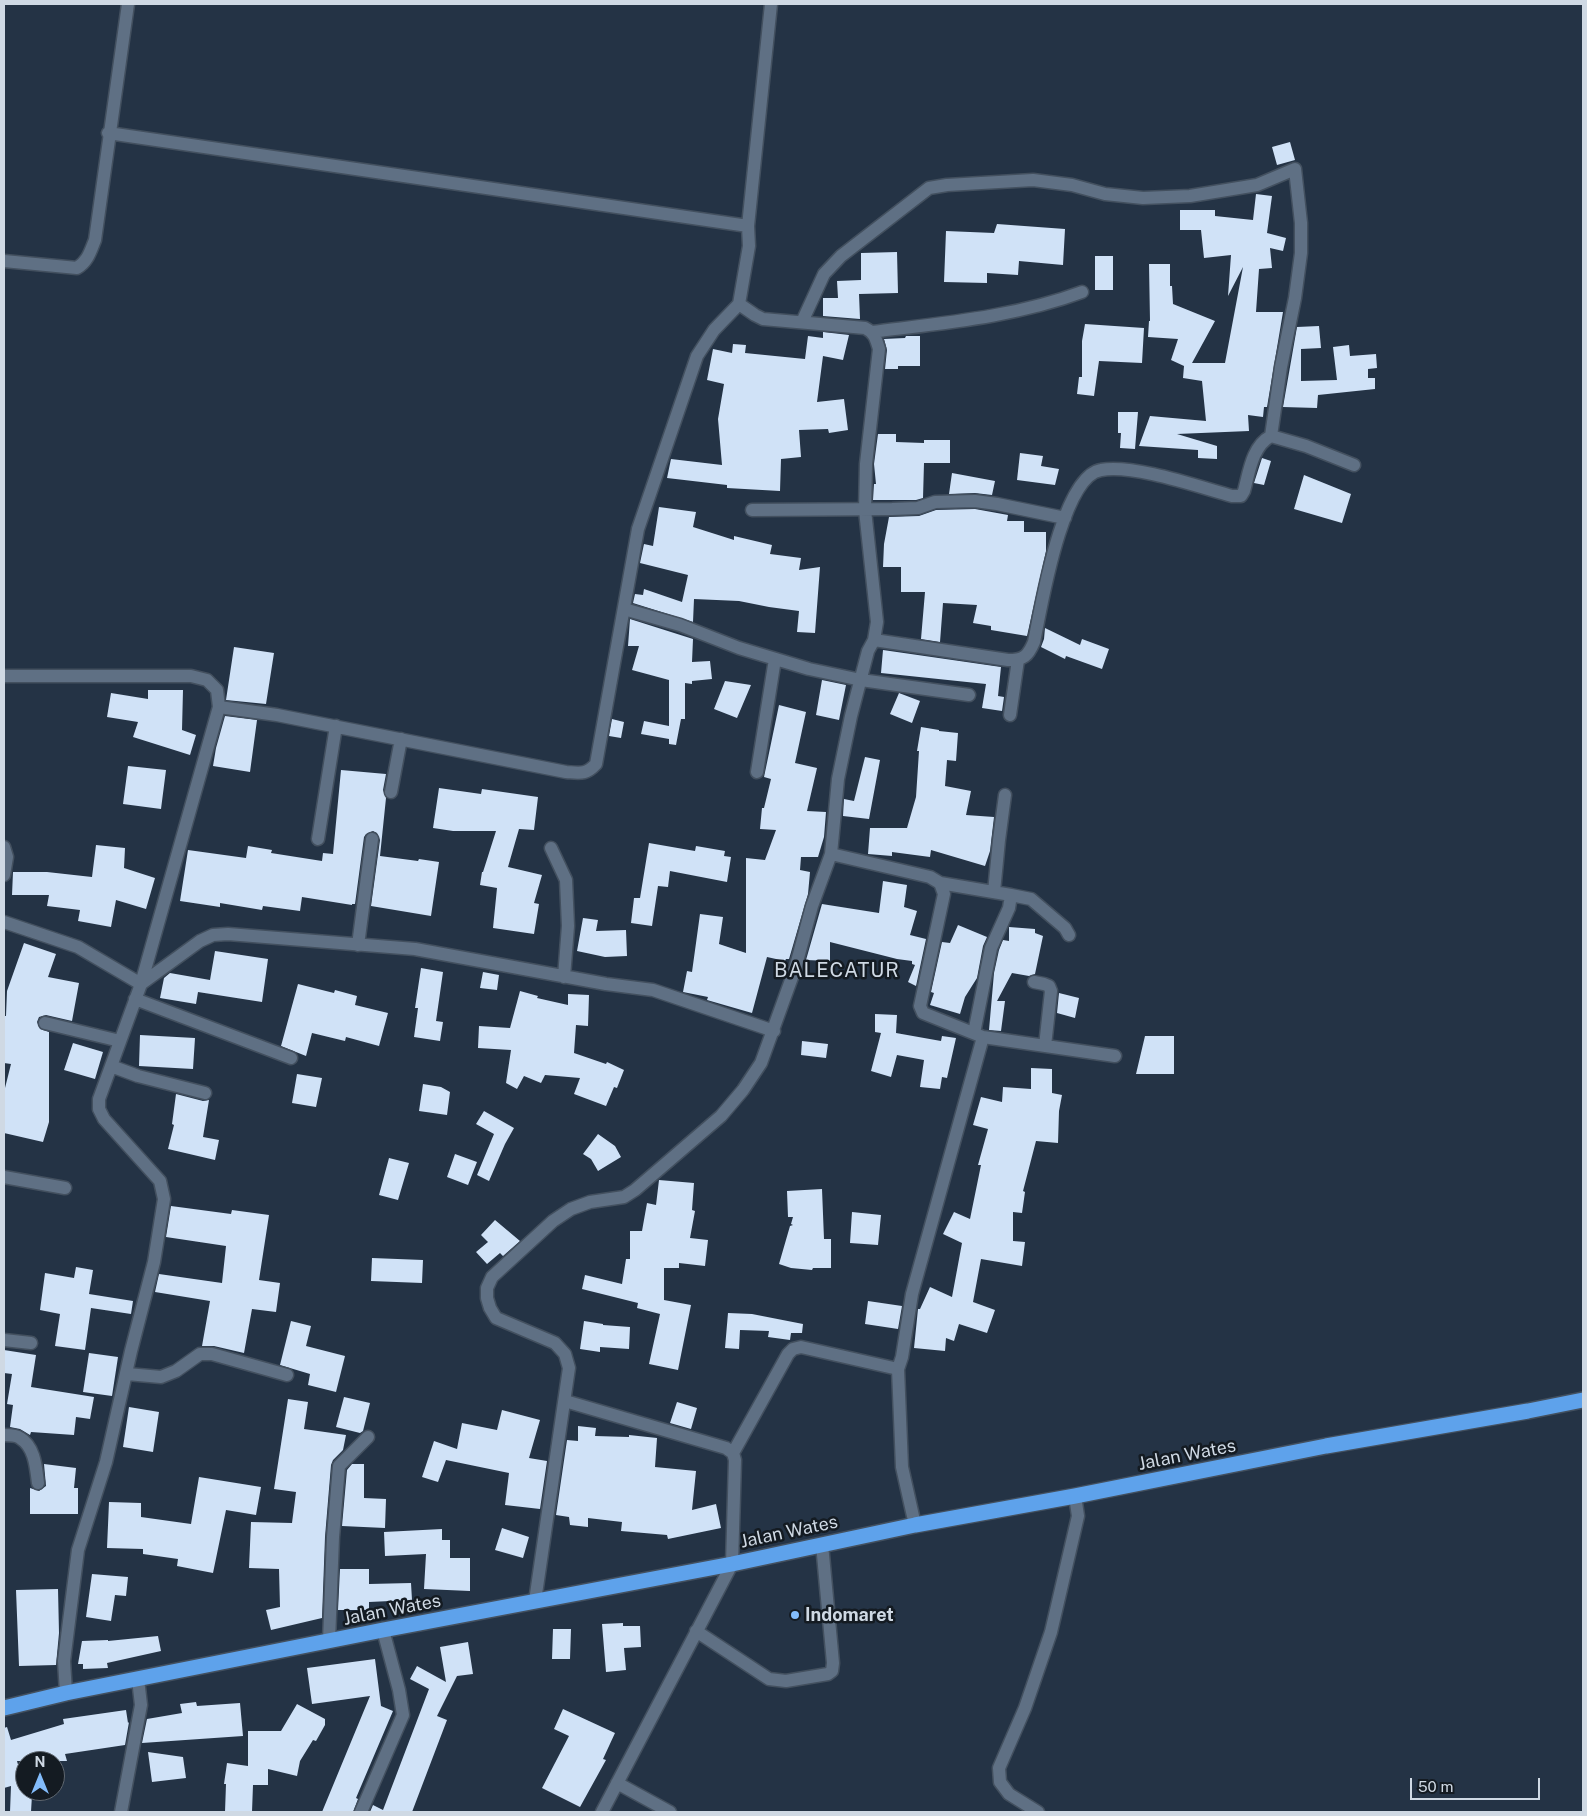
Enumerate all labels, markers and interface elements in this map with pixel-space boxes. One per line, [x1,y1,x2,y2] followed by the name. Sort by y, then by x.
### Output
[773,959,901,983] district label: BALECATUR
[1136,1435,1238,1475] street label: Jalan Wates
[738,1511,840,1553] street label: Jalan Wates
[341,1590,443,1630] street label: Jalan Wates
[805,1604,894,1626] place label: Indomaret
[789,1609,801,1621] marker: Indomaret
[15,1751,65,1801] north arrow
[35,1754,45,1770] text: N
[1412,1768,1542,1800] scale bar
[1418,1778,1453,1795] text: 50 m

